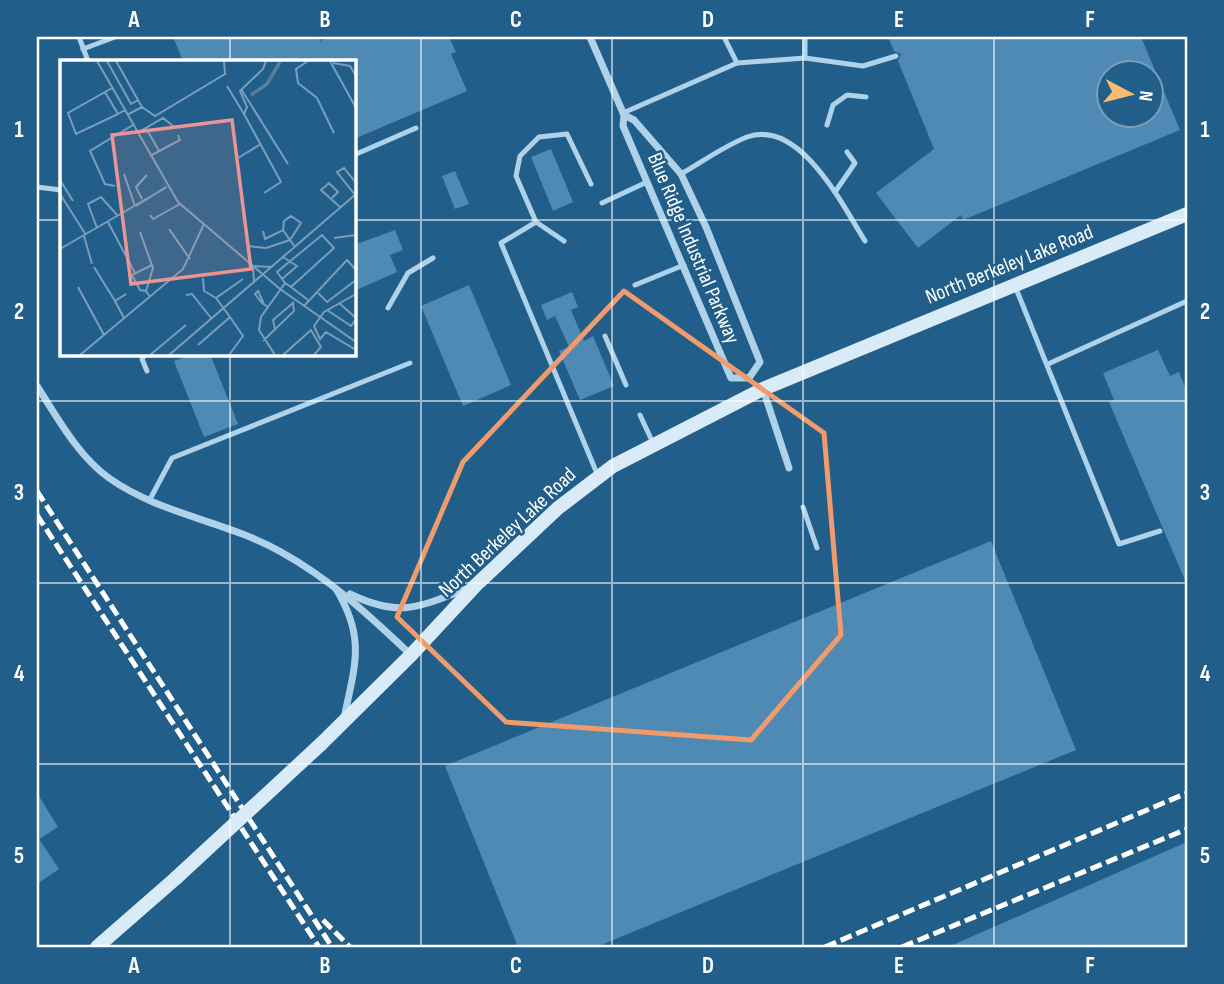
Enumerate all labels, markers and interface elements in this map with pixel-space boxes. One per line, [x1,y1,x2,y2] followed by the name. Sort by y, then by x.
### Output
[128,6,141,34] text: A
[320,6,331,34] text: B
[510,6,522,34] text: C
[702,6,714,34] text: D
[894,6,904,34] text: E
[1085,6,1095,34] text: F
[60,60,355,355] inset map
[1094,60,1164,130] north arrow
[1133,89,1157,102] text: N
[14,116,24,144] text: 1
[1200,116,1210,144] text: 1
[642,149,745,347] street label: Blue Ridge Industrial Parkway
[922,219,1097,309] street label: North Berkeley Lake Road
[14,298,24,326] text: 2
[1200,298,1210,326] text: 2
[434,462,581,602] street label: North Berkeley Lake Road
[14,479,24,507] text: 3
[1200,479,1210,507] text: 3
[14,660,25,688] text: 4
[1200,660,1211,688] text: 4
[14,842,24,870] text: 5
[1200,842,1210,870] text: 5
[128,952,141,980] text: A
[320,952,331,980] text: B
[510,952,522,980] text: C
[702,952,714,980] text: D
[894,952,904,980] text: E
[1085,952,1095,980] text: F

